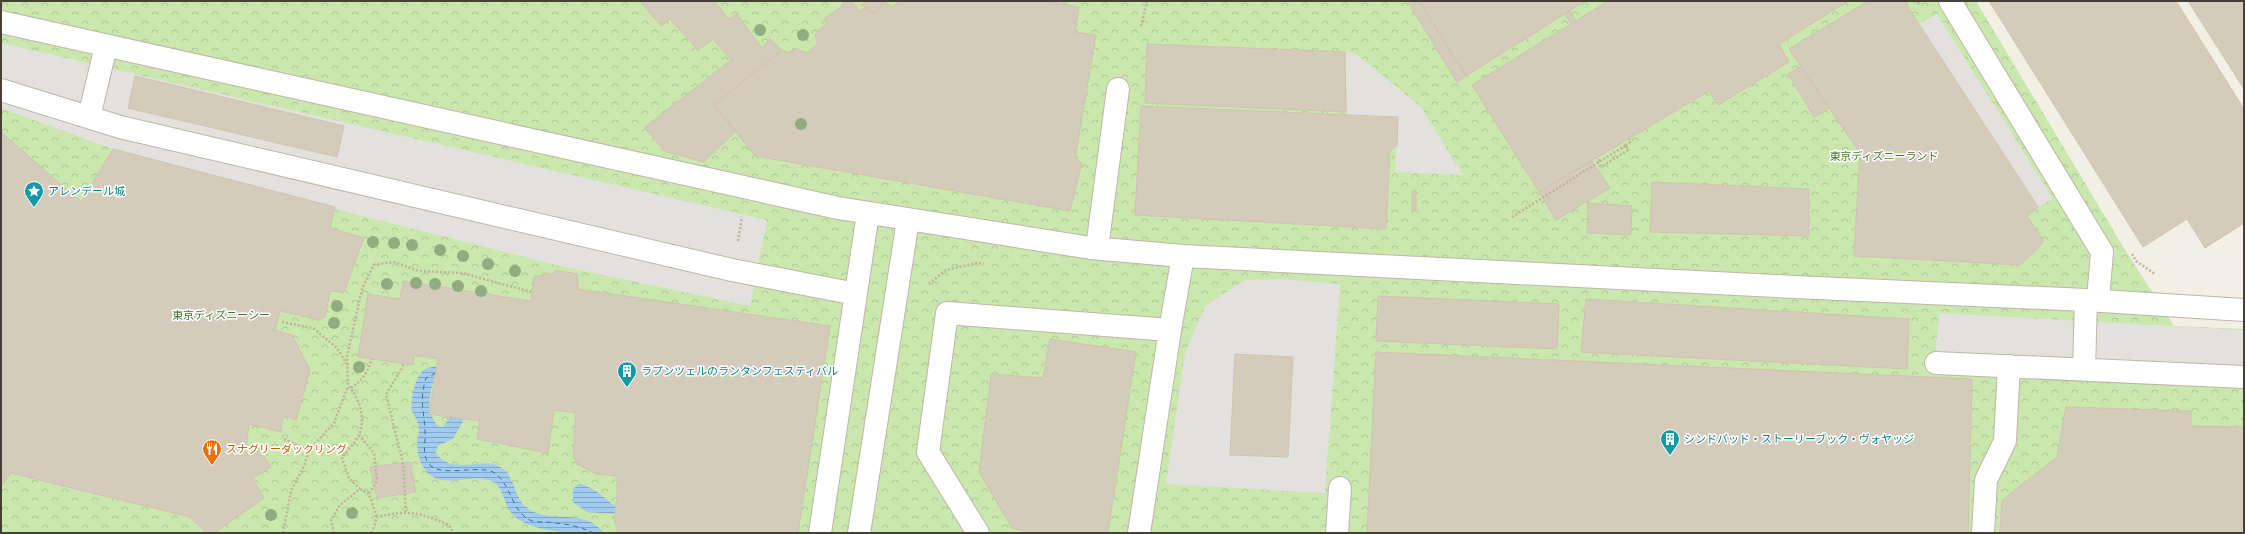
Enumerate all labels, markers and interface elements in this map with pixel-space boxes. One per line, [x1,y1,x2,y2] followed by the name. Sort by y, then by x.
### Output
[1829,150,1939,163] park label: 東京ディズニーランド
[23,180,45,208] place icon: アレンデール城
[48,185,125,198] place label: アレンデール城
[172,309,270,322] park label: 東京ディズニーシー
[616,360,638,388] building icon: ラプンツェルのランタンフェスティバル
[641,365,838,378] place label: ラプンツェルのランタンフェスティバル
[1659,428,1681,456] building icon: シンドバッド・ストーリーブック・ヴォヤッジ
[1684,433,1914,446] place label: シンドバッド・ストーリーブック・ヴォヤッジ
[201,438,223,466] restaurant icon: スナグリーダックリング
[226,443,347,456] place label: スナグリーダックリング

